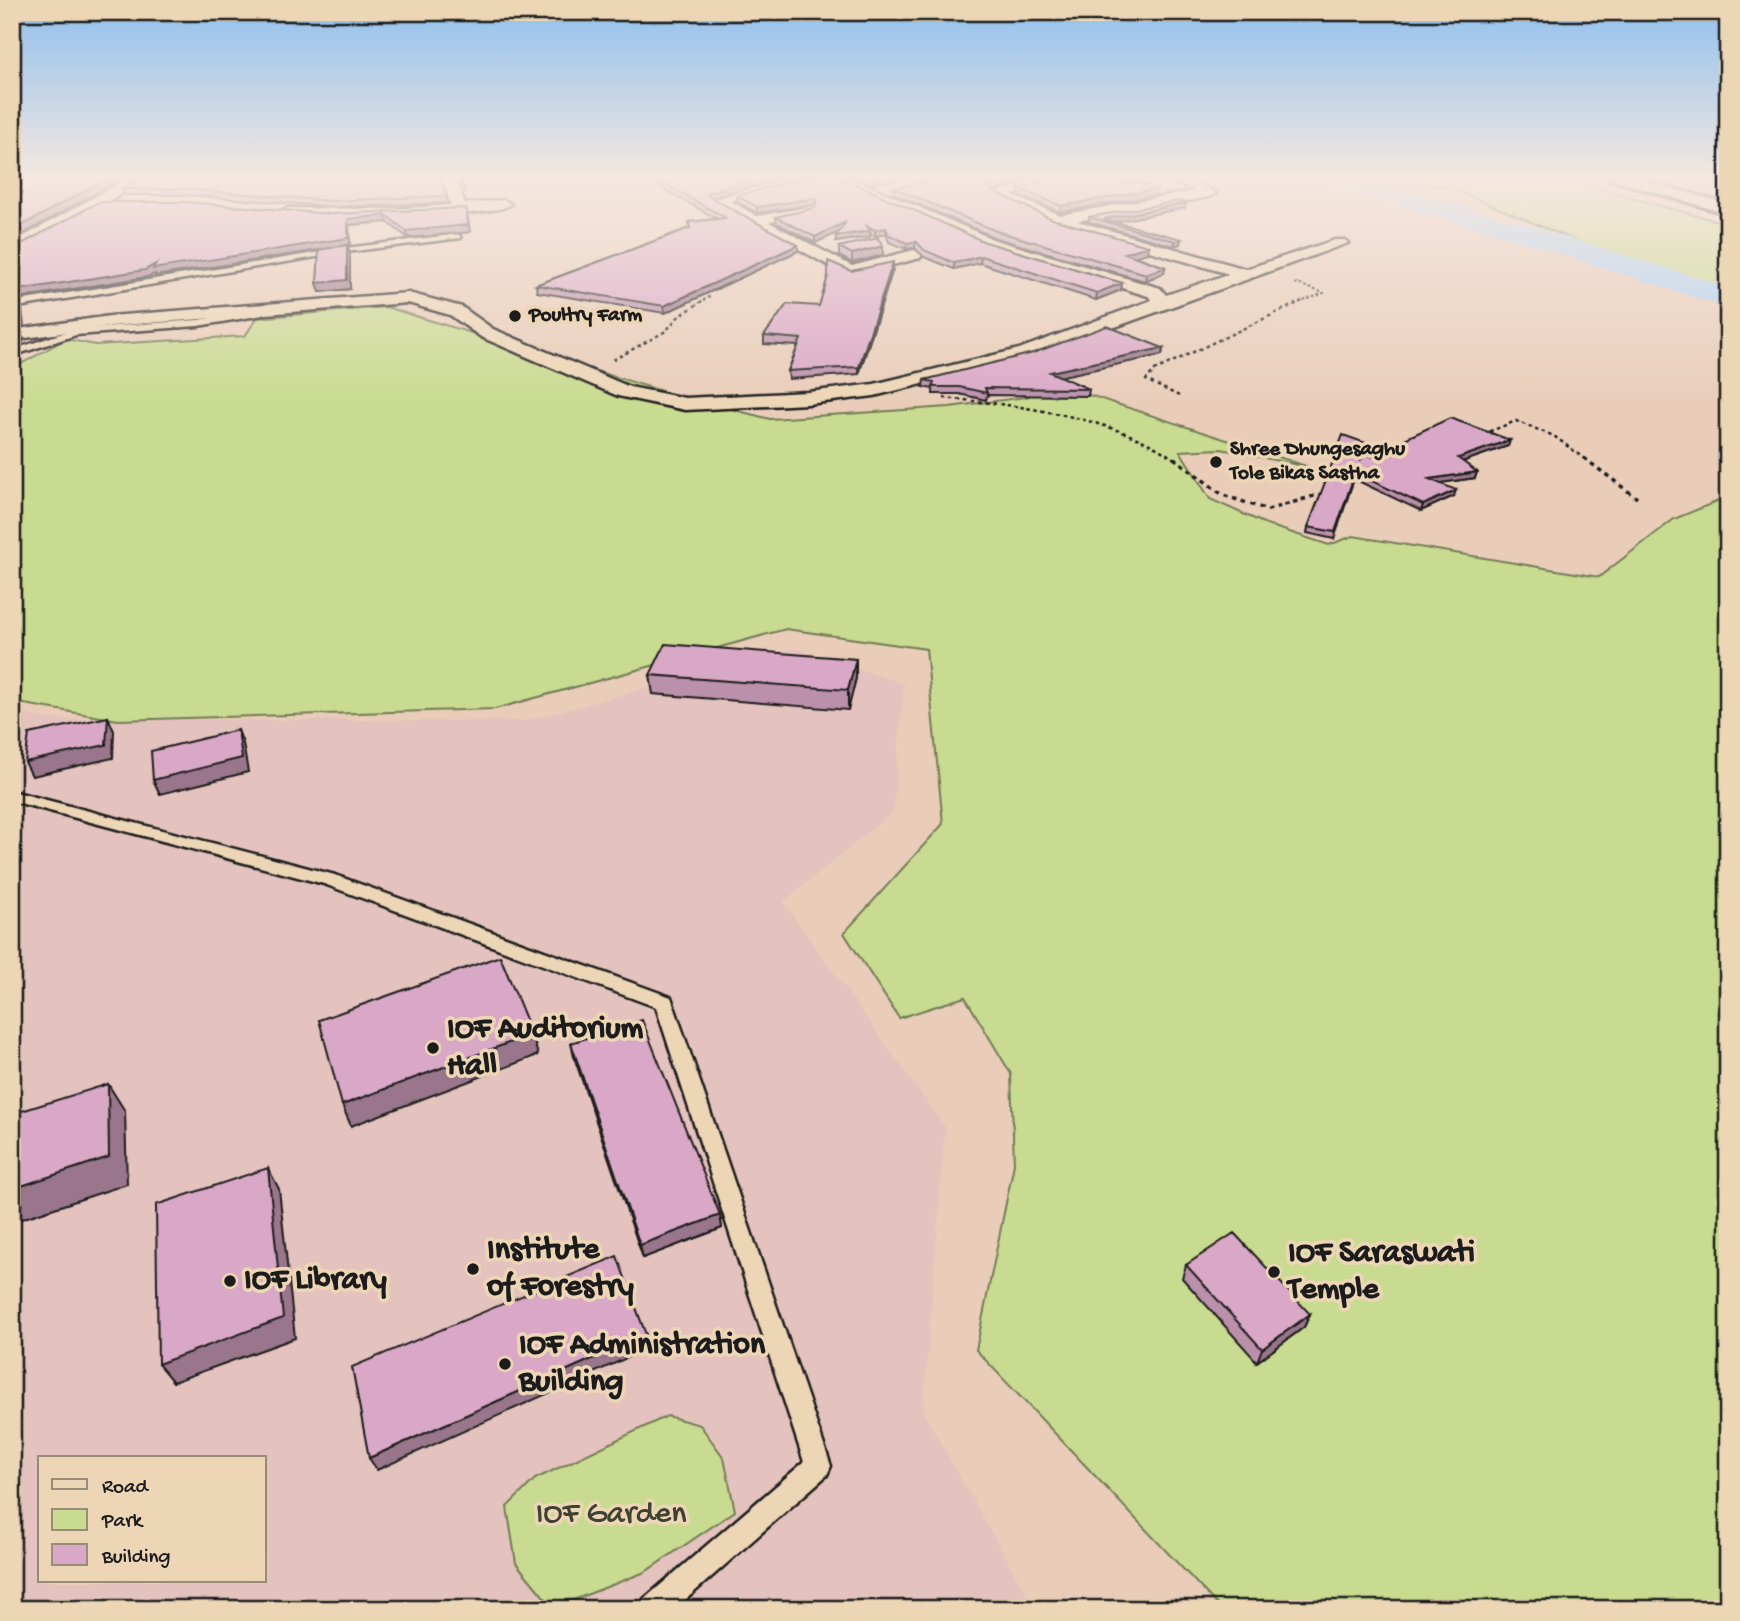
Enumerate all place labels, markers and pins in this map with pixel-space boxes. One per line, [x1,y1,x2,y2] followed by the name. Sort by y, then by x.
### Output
[528,304,642,329] place label: Poultry Farm
[507,308,523,324] marker: Poultry Farm
[1228,438,1405,487] place label: Shree Dhungesaghu Tole Bikas Sastha
[1208,454,1224,470] marker: Shree Dhungesaghu Tole Bikas Sastha
[447,1011,643,1086] place label: IOF Auditorium Hall
[425,1040,441,1056] marker: IOF Auditorium Hall
[486,1232,634,1307] place label: Institute of Forestry
[1285,1235,1475,1310] place label: IOF Saraswati Temple
[465,1261,481,1277] marker: Institute of Forestry
[244,1262,387,1300] place label: IOF Library
[1266,1264,1282,1280] marker: IOF Saraswati Temple
[222,1273,238,1289] marker: IOF Library
[518,1327,766,1402] place label: IOF Administration Building
[497,1356,513,1372] marker: IOF Administration Building

